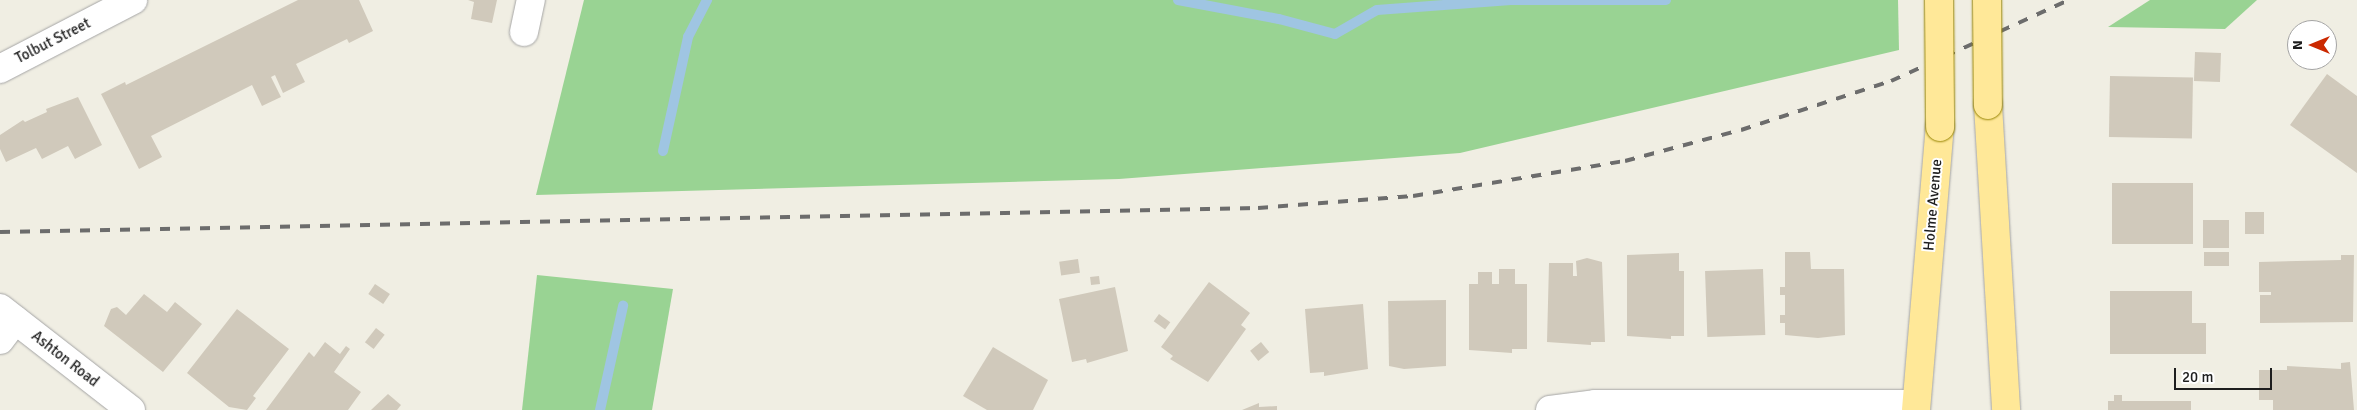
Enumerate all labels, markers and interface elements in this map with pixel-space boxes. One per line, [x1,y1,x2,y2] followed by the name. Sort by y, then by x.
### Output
[12,14,94,68] street label: Tolbut Street
[2287,20,2337,70] north arrow
[2289,40,2306,50] text: N
[1920,158,1946,252] street label: Holme Avenue
[28,327,102,391] street label: Ashton Road
[2177,358,2274,390] scale bar
[2182,368,2213,386] text: 20 m

